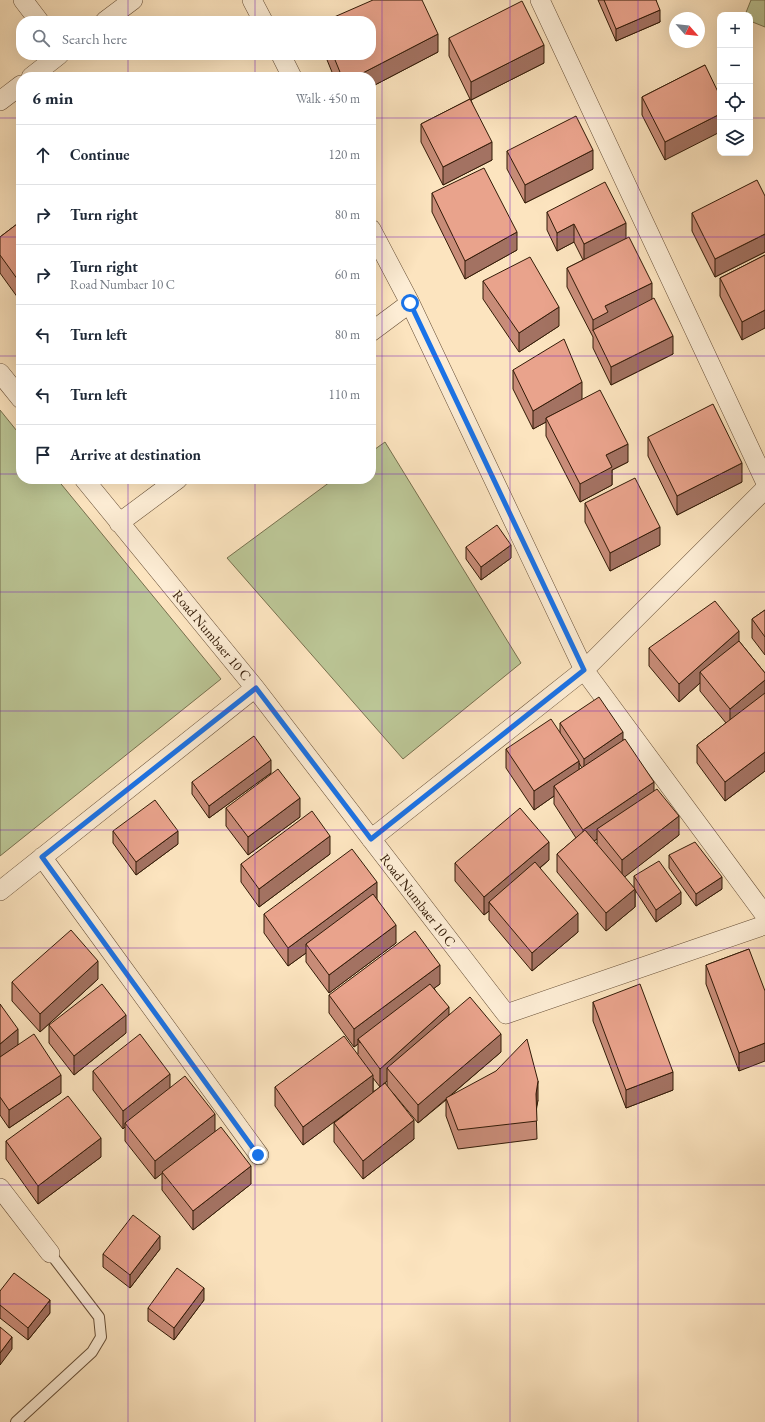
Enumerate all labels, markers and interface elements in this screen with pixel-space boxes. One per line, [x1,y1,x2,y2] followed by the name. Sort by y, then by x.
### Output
[669,12,705,48] north arrow
[717,12,753,156] map controls
[717,12,753,48] button: +
[16,16,376,60] search box
[30,27,52,49] icon: search
[62,29,127,48] text: Search here
[717,48,753,84] button: −
[717,84,753,120] button: locate
[32,87,73,109] text: 6 min
[296,90,360,107] text: Walk · 450 m
[717,120,753,156] button: layers
[32,144,54,166] icon: ahead
[70,145,130,164] text: Continue
[329,146,360,163] text: 120 m
[32,204,54,226] icon: right
[70,205,138,224] text: Turn right
[335,206,360,223] text: 80 m
[70,257,138,276] text: Turn right
[32,264,54,286] icon: right
[335,266,360,283] text: 60 m
[70,276,175,293] text: Road Numbaer 10 C
[401,294,419,312] route start
[32,324,54,346] icon: left
[70,325,127,344] text: Turn left
[335,326,360,343] text: 80 m
[32,384,54,406] icon: left
[70,385,127,404] text: Turn left
[329,386,360,403] text: 110 m
[32,444,54,466] icon: arrive
[70,445,201,464] text: Arrive at destination
[169,586,255,684] street label: Road Numbaer 10 C
[376,850,460,950] street label: Road Numbaer 10 C
[249,1146,267,1164] route end

